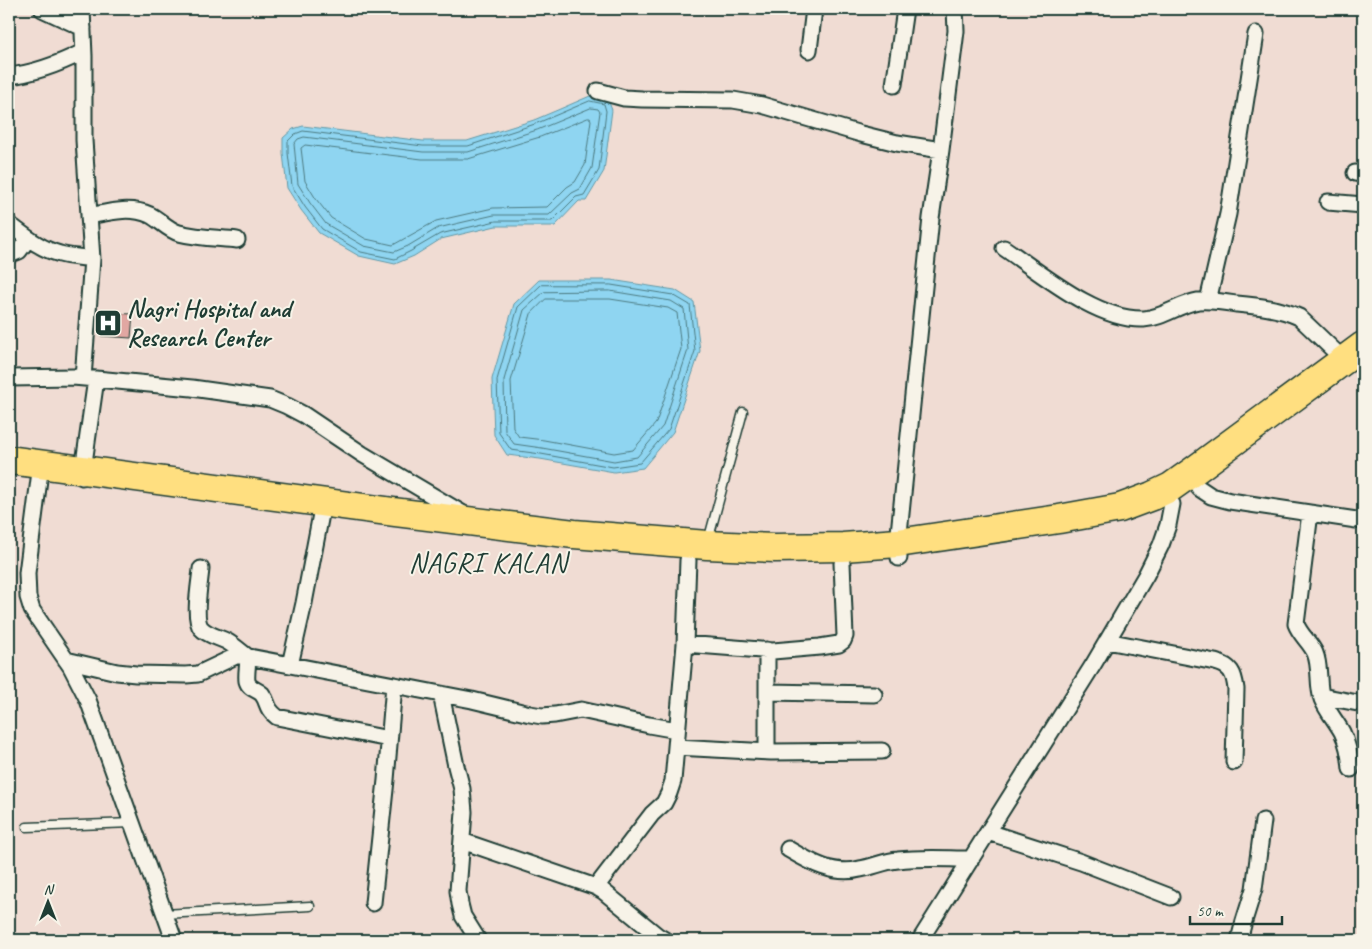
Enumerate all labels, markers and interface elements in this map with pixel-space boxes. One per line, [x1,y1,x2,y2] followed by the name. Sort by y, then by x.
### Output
[127,293,295,354] place label: Nagri Hospital and Research Center
[93,308,123,338] hospital icon: Nagri Hospital and Research Center
[409,545,570,580] district label: NAGRI KALAN
[22,876,72,926] north arrow
[44,881,55,898] text: N
[1190,894,1282,926] scale bar
[1197,902,1224,921] text: 50 m

